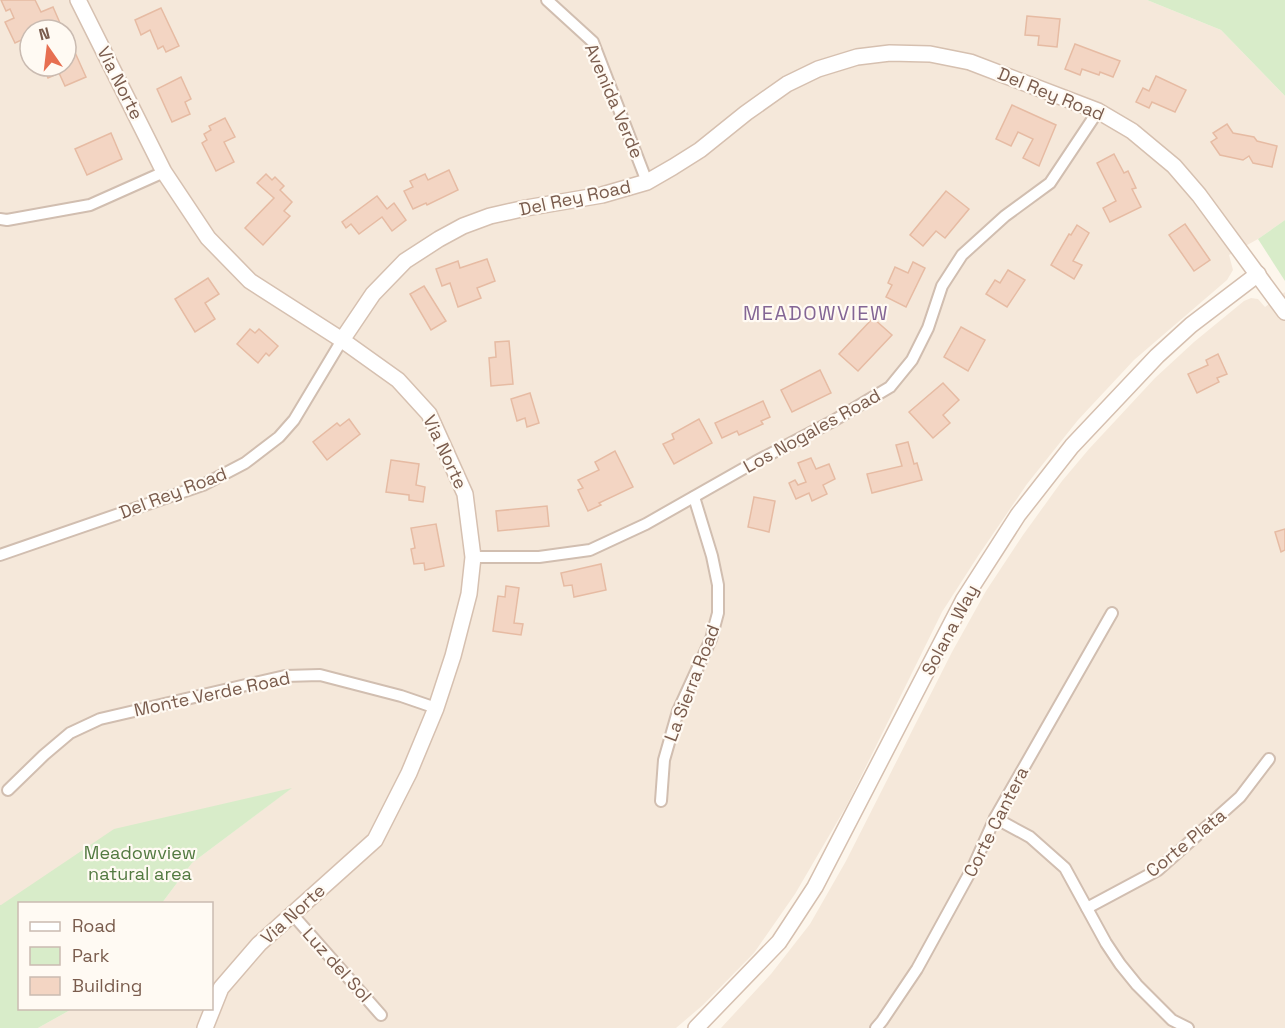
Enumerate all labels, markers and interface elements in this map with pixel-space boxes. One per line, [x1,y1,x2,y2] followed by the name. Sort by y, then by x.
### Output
[18,18,78,78] north arrow
[37,22,52,45] text: N
[580,40,649,162] street label: Avenida Verde
[92,42,149,123] street label: Via Norte
[994,62,1108,125] street label: Del Rey Road
[517,174,633,221] street label: Del Rey Road
[743,300,889,326] district label: MEADOWVIEW
[739,383,884,478] street label: Los Nogales Road
[418,411,473,492] street label: Via Norte
[116,461,230,524] street label: Del Rey Road
[916,580,983,679] street label: Solana Way
[659,621,724,745] street label: La Sierra Road
[132,666,292,721] street label: Monte Verde Road
[958,763,1033,881] street label: Corte Cantera
[1141,803,1230,882] street label: Corte Plata
[84,841,196,885] park label: Meadowview natural area
[256,879,330,949] street label: Via Norte
[18,902,213,1010] legend
[72,914,116,937] text: Road
[298,923,377,1007] street label: Luz del Sol
[72,944,110,967] text: Park
[72,974,142,997] text: Building

